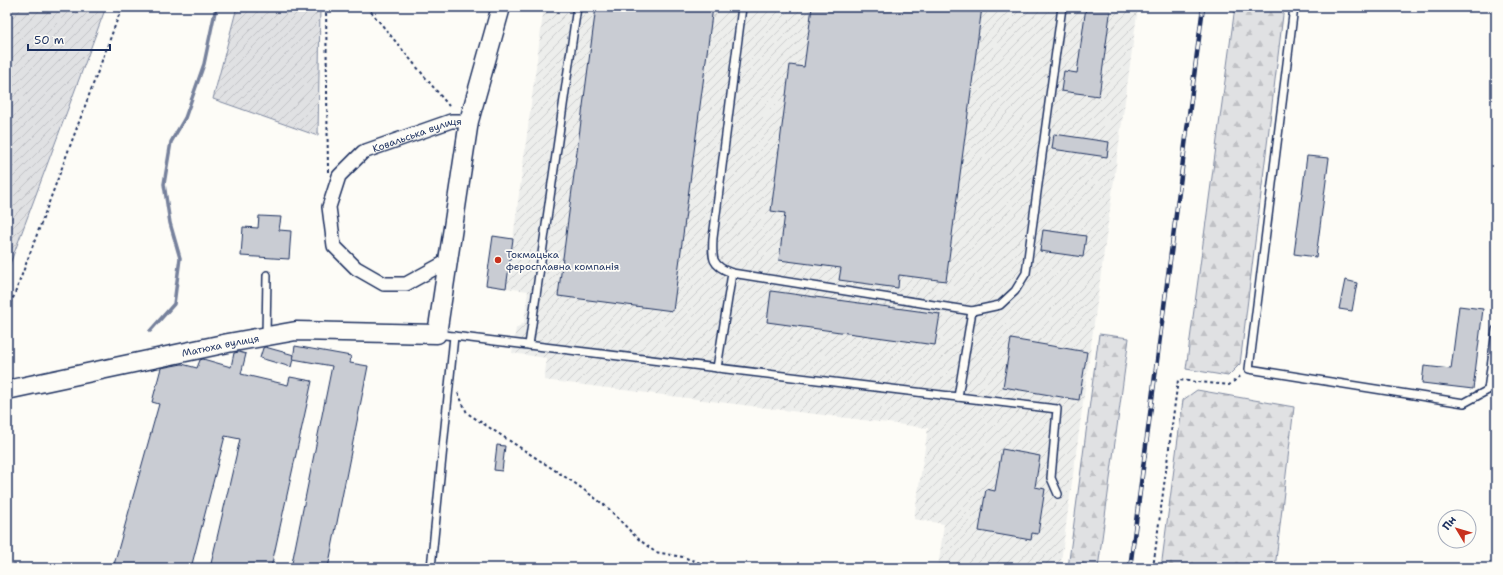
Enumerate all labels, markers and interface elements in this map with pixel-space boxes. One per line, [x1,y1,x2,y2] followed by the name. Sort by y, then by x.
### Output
[28,26,110,52] scale bar
[34,32,64,48] text: 50 m
[370,115,462,155] street label: Ковальська вулиця
[506,248,619,273] place label: Токмацька феросплавна компанія
[493,255,503,265] marker: Токмацька феросплавна компанія
[180,331,260,359] street label: Матюха вулиця
[1437,509,1477,549] north arrow
[1439,513,1460,533] text: Пн

